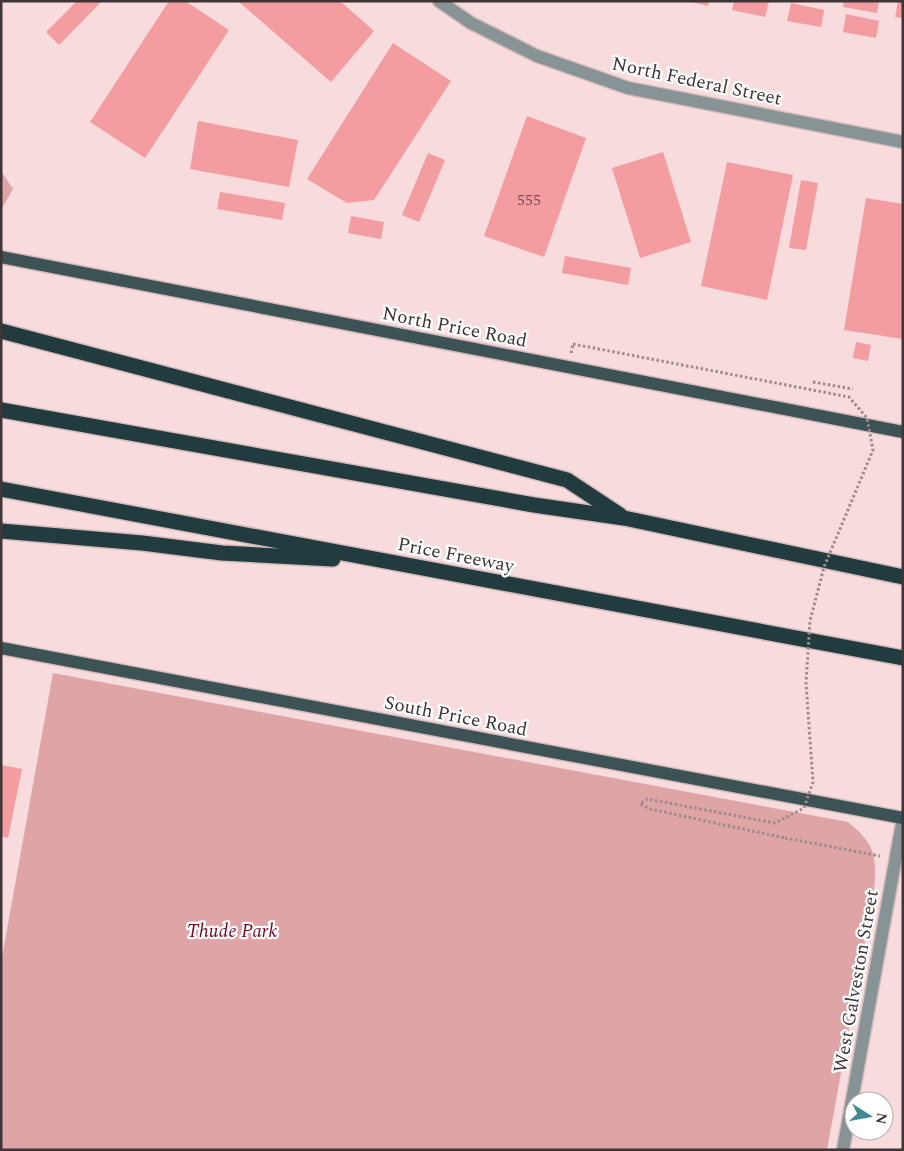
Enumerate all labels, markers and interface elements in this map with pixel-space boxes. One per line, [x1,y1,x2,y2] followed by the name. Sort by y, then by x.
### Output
[609,49,784,114] street label: North Federal Street
[517,188,541,212] house number: 555
[380,299,530,356] street label: North Price Road
[395,530,517,581] street label: Price Freeway
[382,688,530,745] street label: South Price Road
[826,887,887,1075] street label: West Galveston Street
[187,917,277,946] park label: Thude Park
[844,1091,894,1141] north arrow
[870,1111,893,1126] text: N

